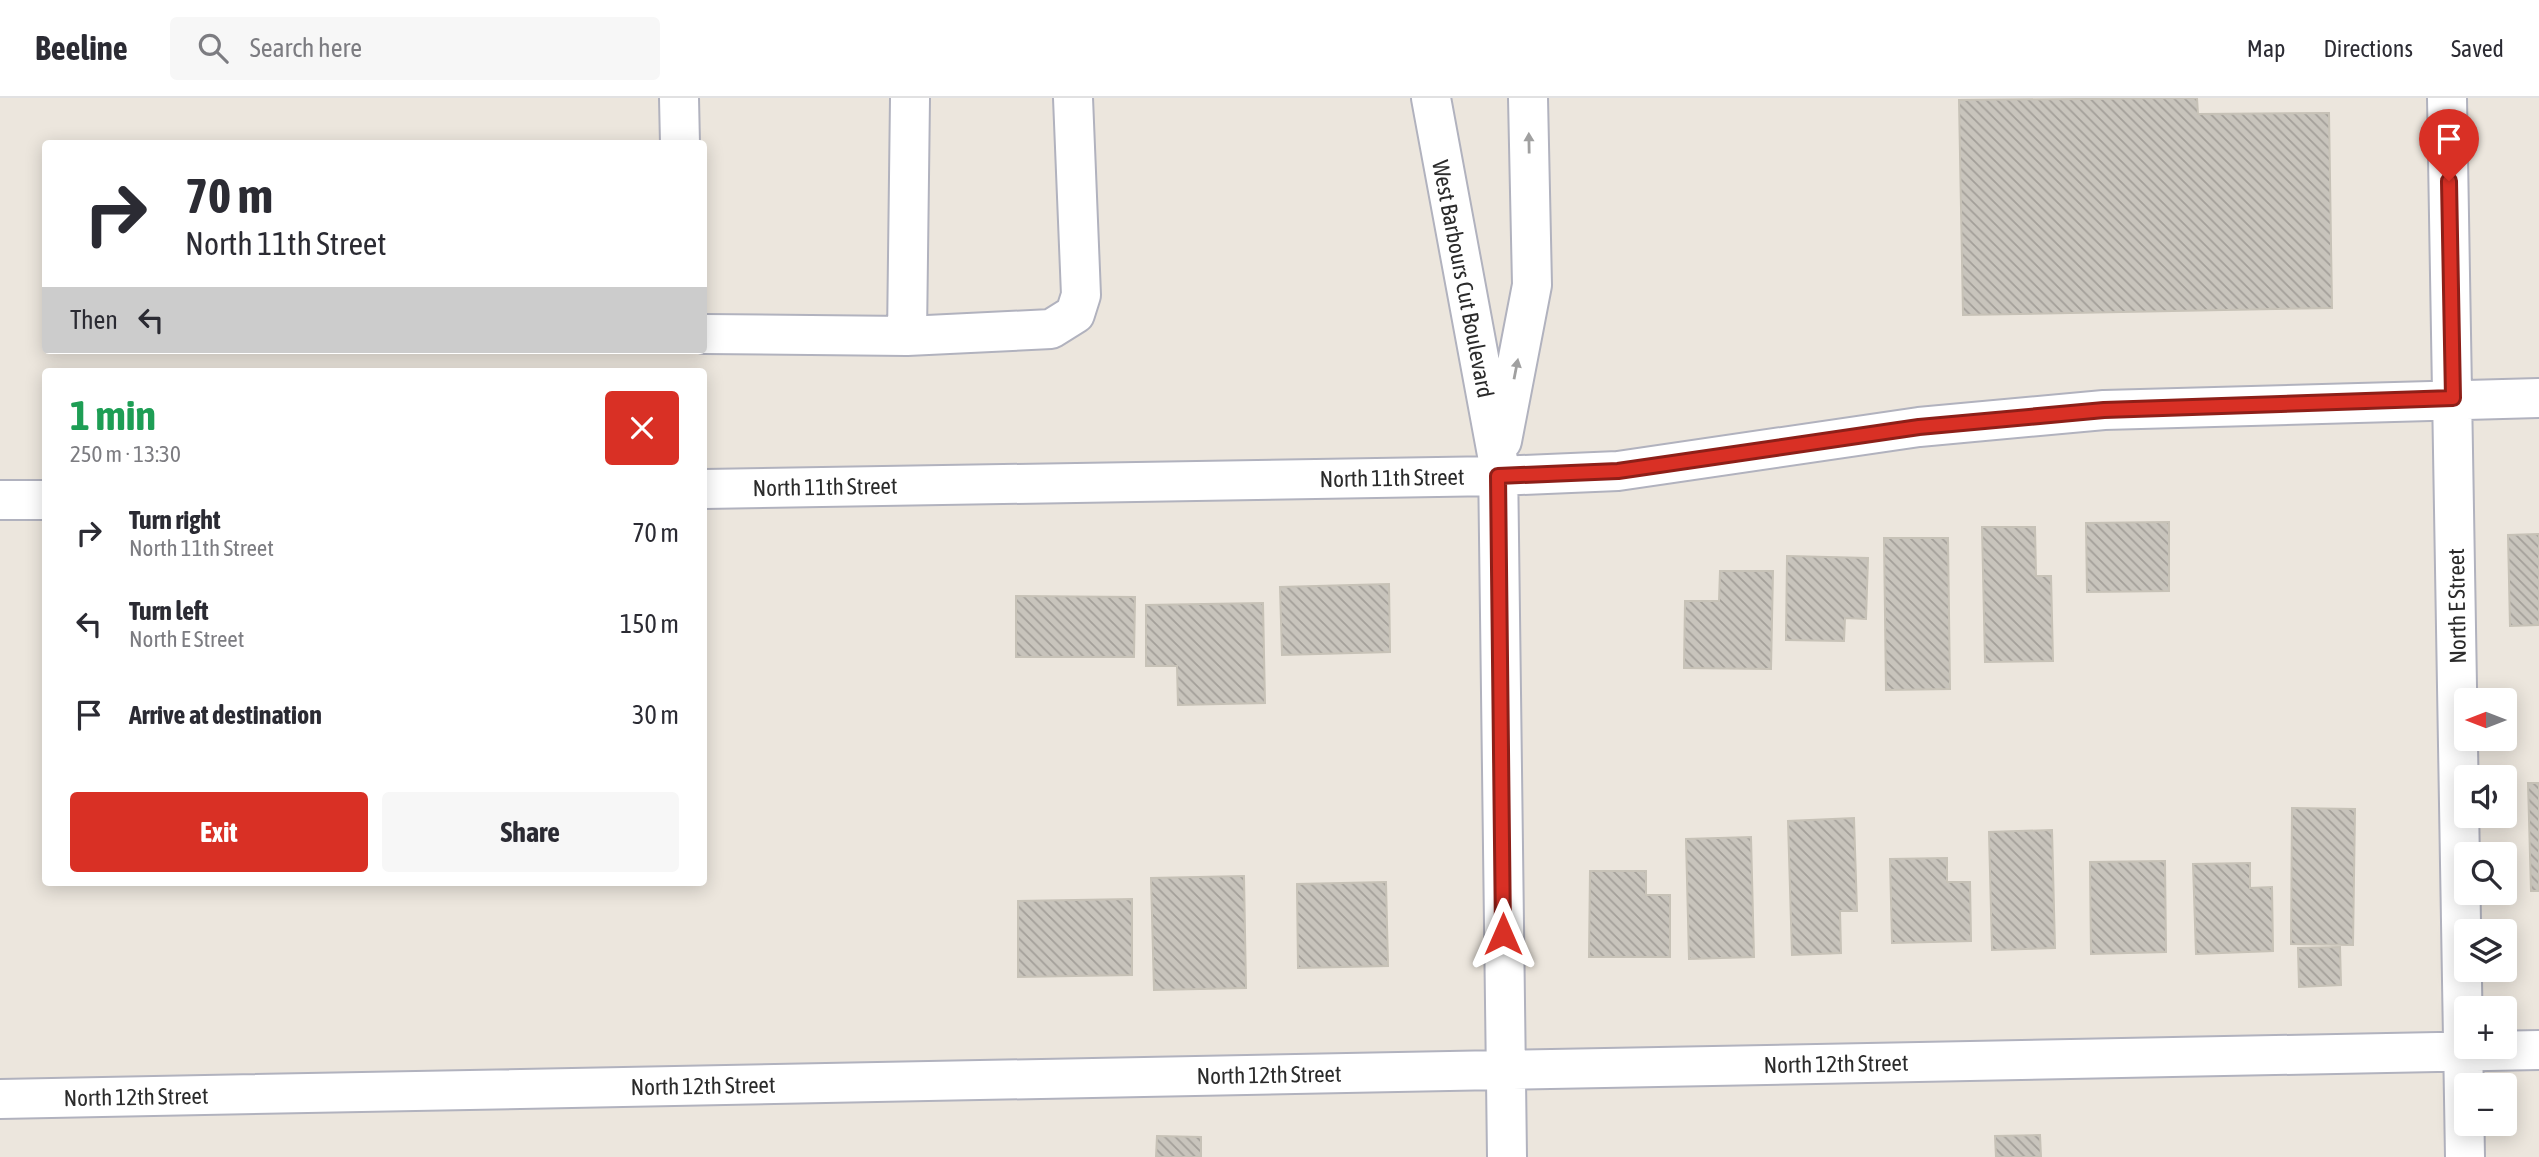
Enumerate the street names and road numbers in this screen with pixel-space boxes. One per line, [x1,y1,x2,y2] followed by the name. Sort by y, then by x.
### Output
[1427,158,1499,400] street label: West Barbours Cut Boulevard
[1319,464,1465,492] street label: North 11th Street
[752,473,898,501] street label: North 11th Street
[2443,548,2471,664] street label: North E Street
[1763,1050,1909,1078] street label: North 12th Street
[1196,1061,1342,1089] street label: North 12th Street
[630,1072,776,1100] street label: North 12th Street
[63,1083,209,1111] street label: North 12th Street

